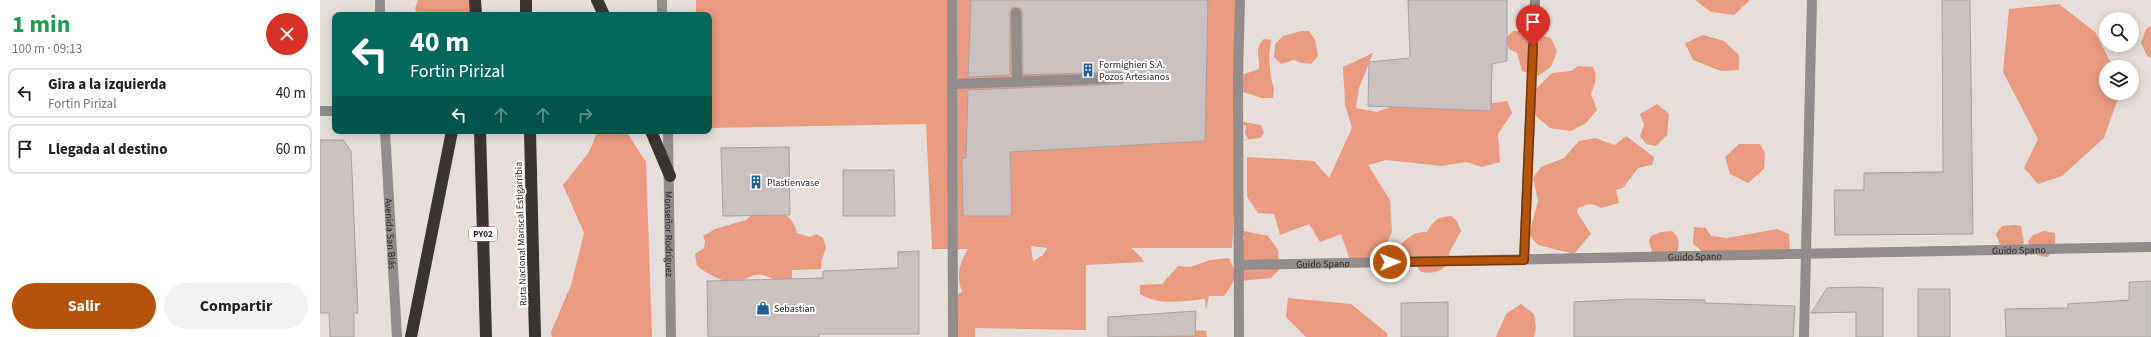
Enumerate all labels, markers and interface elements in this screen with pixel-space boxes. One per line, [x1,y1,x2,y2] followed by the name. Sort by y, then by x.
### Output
[1516,5,1550,46] pin
[12,7,70,42] text: 1 min
[1522,11,1544,33] icon: arrive
[2099,12,2139,100] map controls
[2099,12,2139,52] button: search
[266,13,308,55] button: close
[410,22,469,62] text: 40 m
[344,28,396,80] icon: left
[12,40,82,58] text: 100 m · 09:13
[1099,58,1169,84] place label: Formighieri S.A. Pozos Artesianos
[410,59,505,84] text: Fortin Pirizal
[2099,60,2139,100] button: layers
[1080,62,1096,78] building icon: Formighieri S.A. Pozos Artesianos
[48,74,167,95] text: Gira a la izquierda
[14,82,36,104] icon: left
[276,83,306,104] text: 40 m
[48,95,116,113] text: Fortin Pirizal
[448,104,470,126] icon: left
[490,104,512,126] icon: ahead
[532,104,554,126] icon: ahead
[574,104,596,126] icon: right
[14,138,36,160] icon: arrive
[48,139,168,160] text: Llegada al destino
[276,139,306,160] text: 60 m
[511,162,531,306] street label: Ruta Nacional Mariscal Estigarribia
[748,174,764,190] building icon: Plastienvase
[767,176,819,190] place label: Plastienvase
[661,191,676,277] street label: Monseñor Rodríguez
[381,198,399,270] street label: Avenida San Blás
[469,227,497,241] road number: PY02
[1369,241,1411,283] position arrow
[1992,243,2046,258] street label: Guido Spano
[1668,249,1722,265] street label: Guido Spano
[1296,257,1350,272] street label: Guido Spano
[12,283,156,329] button: Salir
[164,283,308,329] button: Compartir
[755,300,771,316] shop icon: Sebastian
[774,302,815,316] place label: Sebastian

